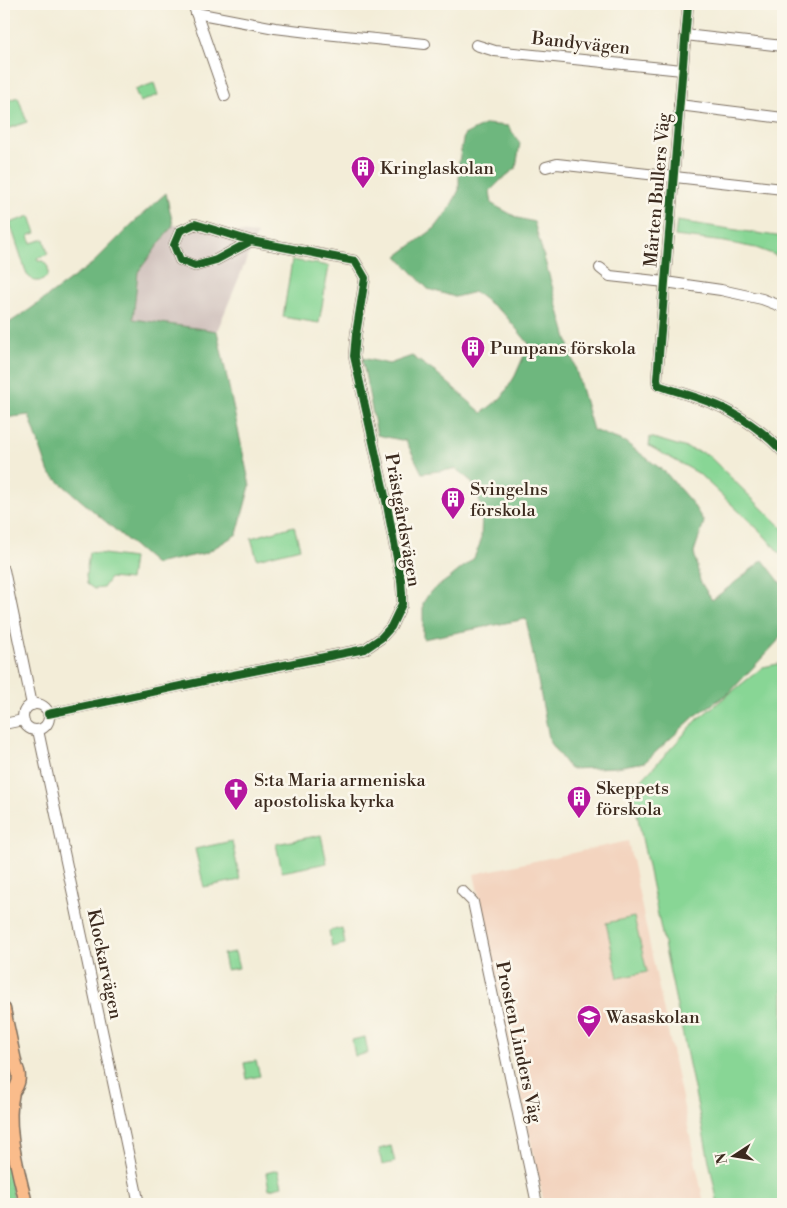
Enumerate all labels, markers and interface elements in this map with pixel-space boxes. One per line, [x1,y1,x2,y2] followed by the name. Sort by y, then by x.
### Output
[530,27,631,60] street label: Bandyvägen
[639,111,676,268] street label: Mårten Bullers Väg
[350,155,376,189] building icon: Kringlaskolan
[380,157,494,180] place label: Kringlaskolan
[460,335,486,369] building icon: Pumpans förskola
[490,337,637,360] place label: Pumpans förskola
[379,452,426,589] street label: Prästgårdsvägen
[470,478,548,522] place label: Svingelns förskola
[440,486,466,520] building icon: Svingelns förskola
[254,769,426,813] place label: S:ta Maria armeniska apostoliska kyrka
[223,777,249,811] church icon: S:ta Maria armeniska apostoliska kyrka
[596,777,669,821] place label: Skeppets förskola
[566,785,592,819] building icon: Skeppets förskola
[82,907,127,1022] street label: Klockarvägen
[490,959,547,1126] street label: Prosten Linders Väg
[576,1004,602,1038] school or university icon: Wasaskolan
[605,1006,700,1029] place label: Wasaskolan
[710,1130,760,1180] north arrow
[712,1151,732,1166] text: N

